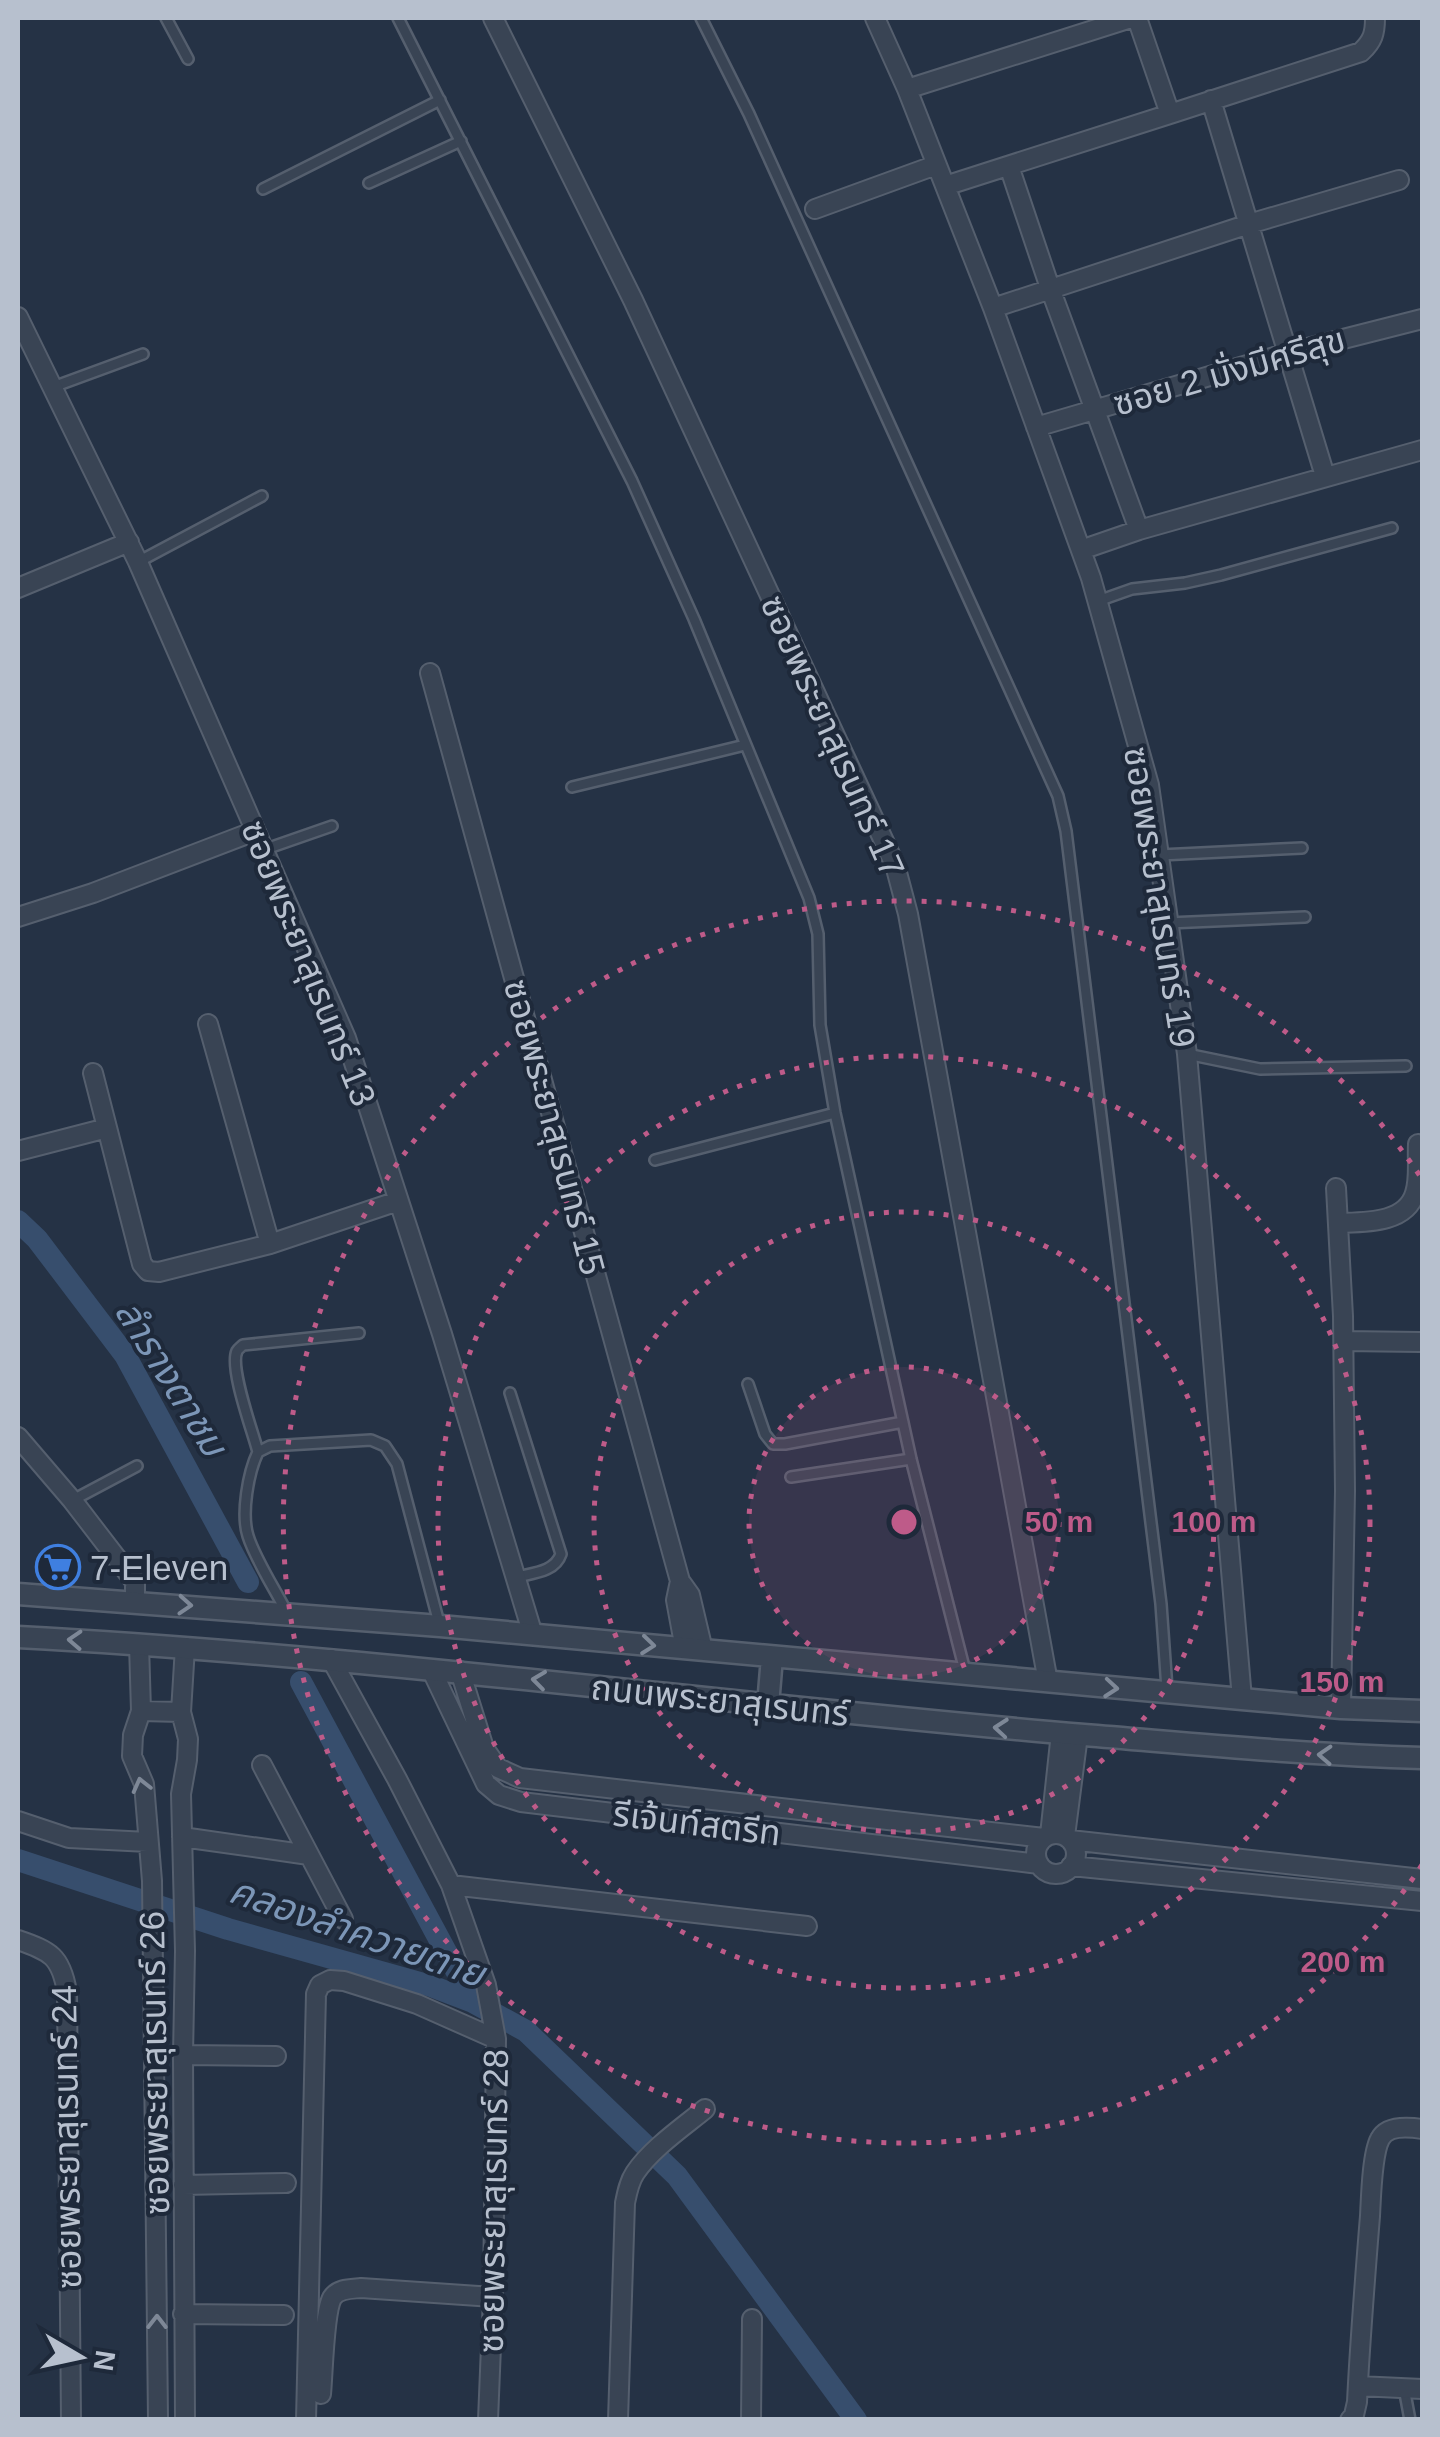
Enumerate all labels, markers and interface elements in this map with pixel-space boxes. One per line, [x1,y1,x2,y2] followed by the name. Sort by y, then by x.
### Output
[1108,317,1350,425] street label: ซอย 2 มั่งมีศรีสุข
[752,589,913,884] street label: ซอยพระยาสุเรนทร์ 17
[1115,744,1203,1051] street label: ซอยพระยาสุเรนทร์ 19
[232,815,384,1112] street label: ซอยพระยาสุเรนทร์ 13
[495,975,613,1279] street label: ซอยพระยาสุเรนทร์ 15
[107,1293,237,1466] water label: ลำรางตาชม
[886,1504,922,1540] centre of rings
[1025,1505,1093,1538] text: 50 m
[1171,1505,1257,1538] text: 100 m
[35,1544,81,1590] supermarket icon: 7-Eleven
[90,1548,228,1587] place label: 7-Eleven
[177,1594,193,1616] one-way arrow
[67,1630,83,1651] one-way arrow
[640,1634,656,1655] one-way arrow
[1299,1665,1385,1698] text: 150 m
[589,1667,853,1735] street label: ถนนพระยาสุเรนทร์
[530,1670,546,1691] one-way arrow
[1103,1676,1119,1698] one-way arrow
[993,1718,1009,1739] one-way arrow
[1317,1745,1333,1766] one-way arrow
[132,1776,153,1793] one-way arrow
[611,1793,783,1853] street label: รีเจ้นท์สตรีท
[224,1869,492,1996] water label: คลองลำควายตาย
[132,1911,178,2215] street label: ซอยพระยาสุเรนทร์ 26
[1300,1945,1386,1978] text: 200 m
[44,1985,90,2289] street label: ซอยพระยาสุเรนทร์ 24
[471,2049,517,2353] street label: ซอยพระยาสุเรนทร์ 28
[30,2307,130,2407] north arrow
[146,2314,168,2330] one-way arrow
[87,2348,121,2373] text: N

